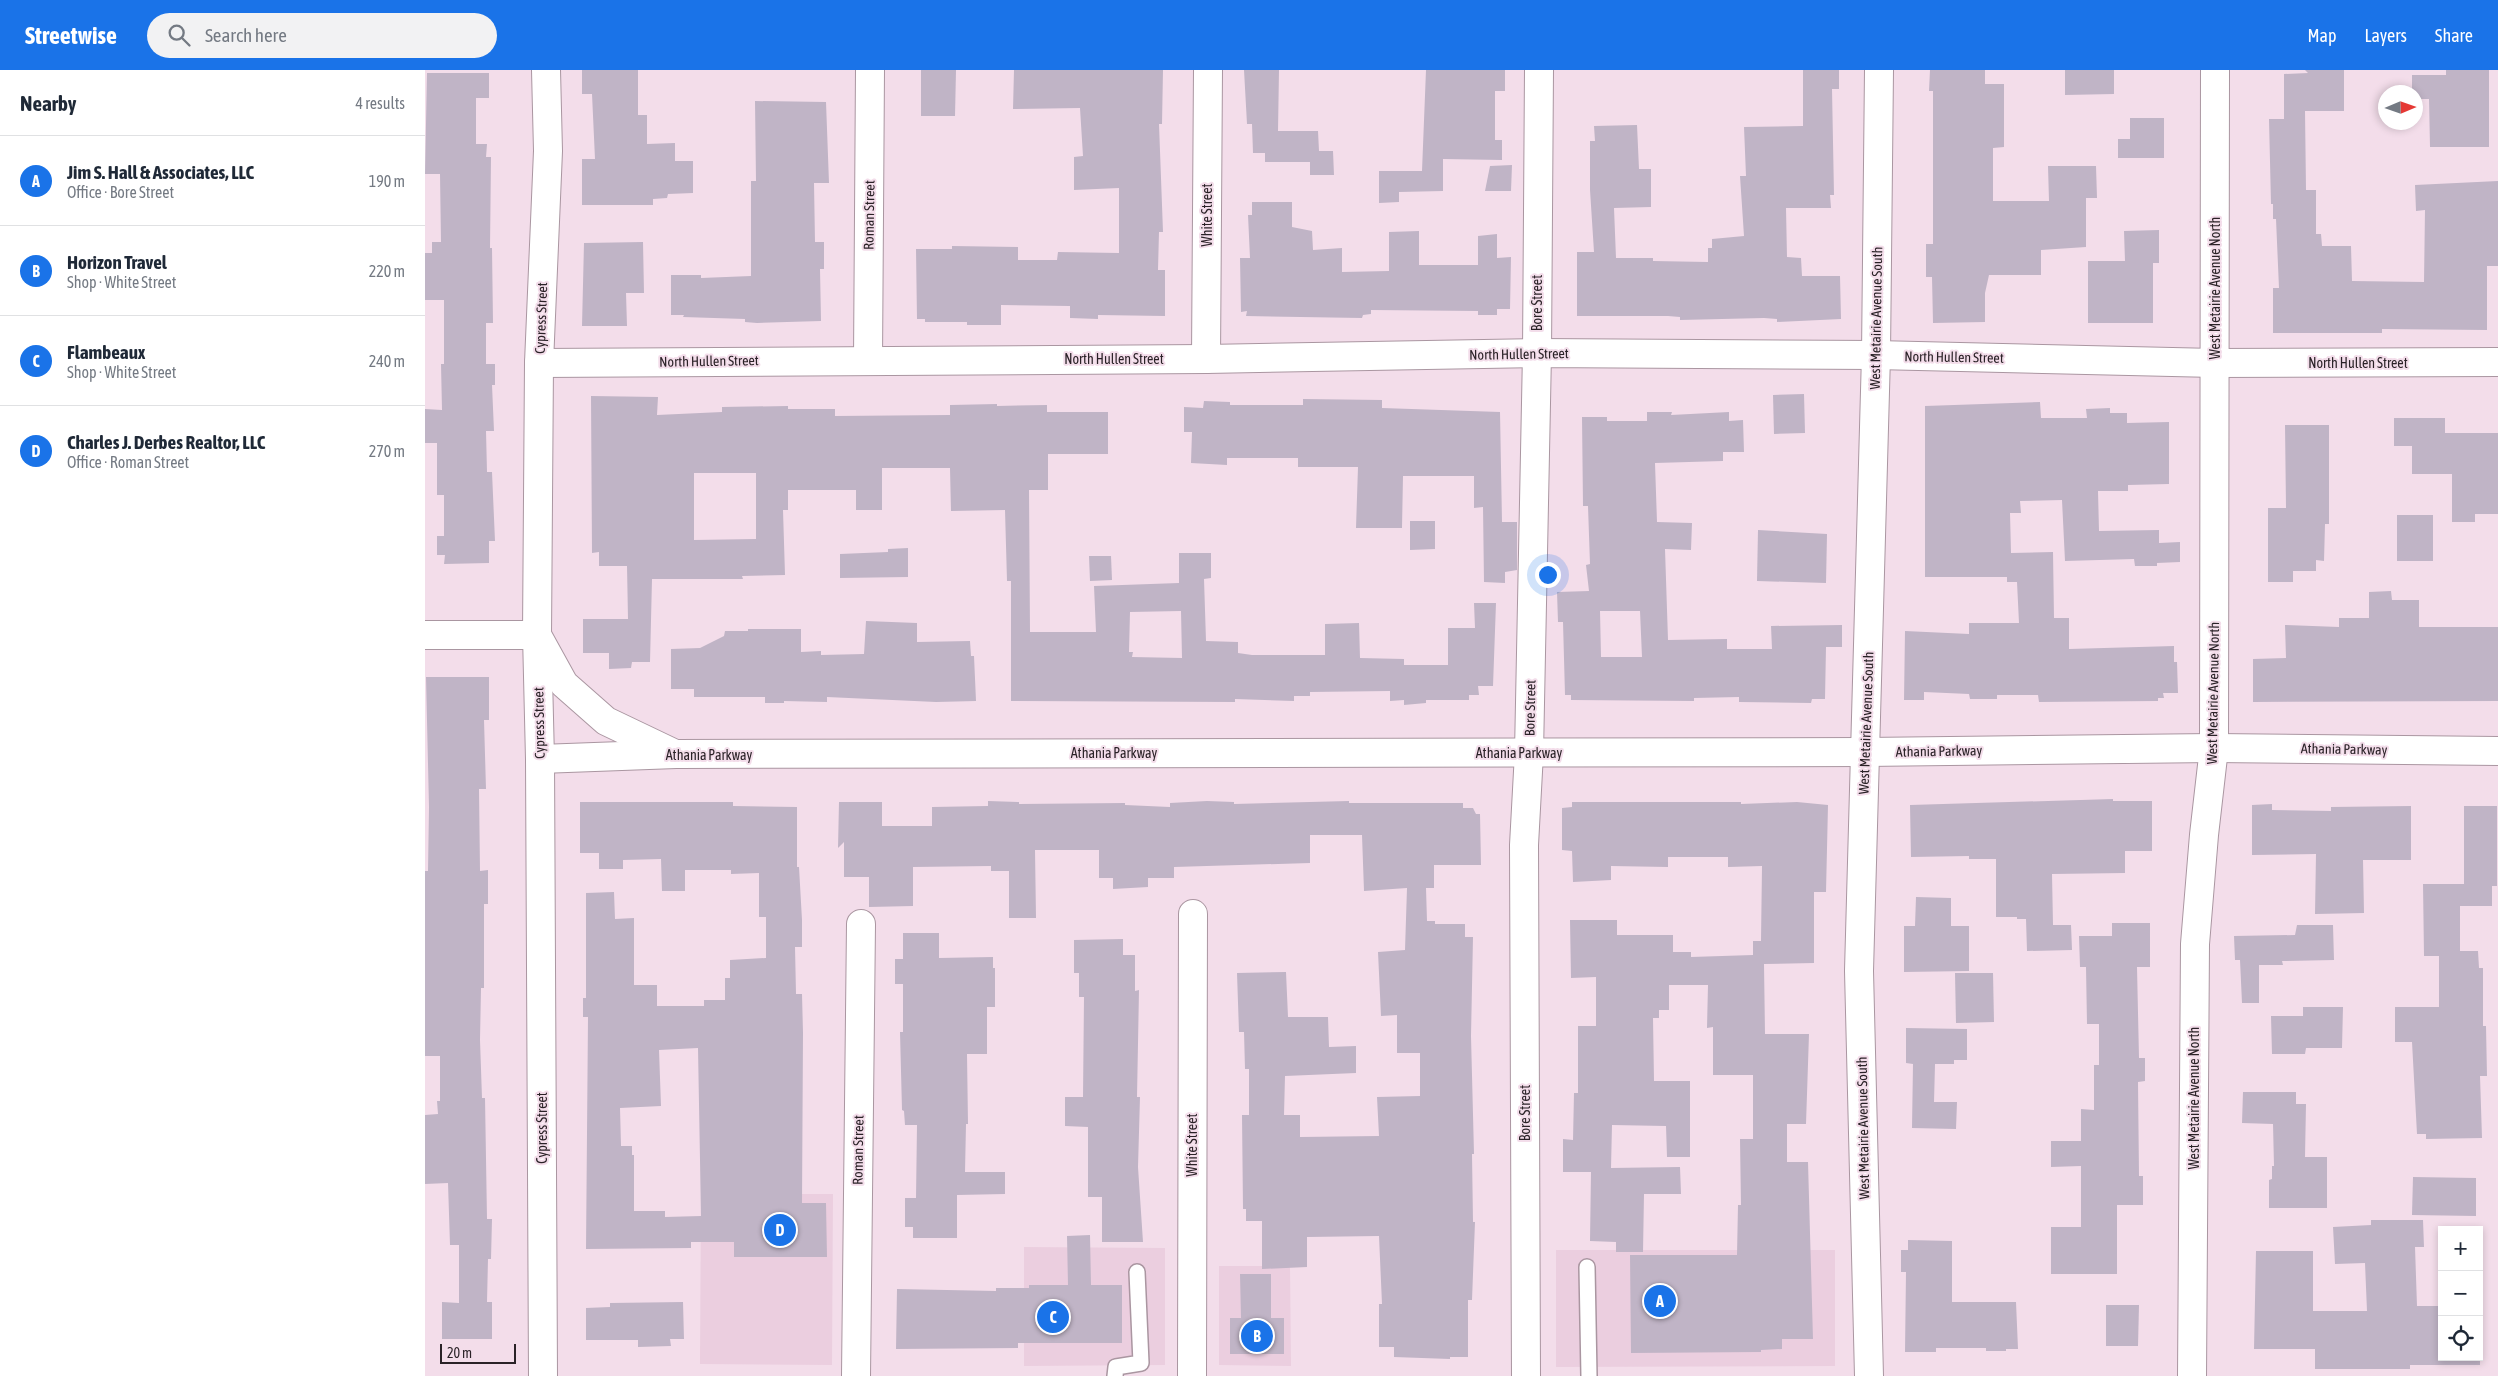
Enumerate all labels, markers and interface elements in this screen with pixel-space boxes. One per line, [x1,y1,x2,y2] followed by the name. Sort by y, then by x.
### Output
[147,13,497,58] search box
[165,21,193,49] icon: search
[25,22,117,49] text: Streetwise
[205,24,287,46] text: Search here
[2307,25,2336,46] text: Map
[2364,25,2407,46] text: Layers
[2435,25,2473,46] text: Share
[2378,85,2423,130] north arrow
[20,91,76,115] text: Nearby
[355,94,405,112] text: 4 results
[67,161,254,183] text: Jim S. Hall & Associates, LLC
[32,172,40,190] text: A
[369,172,405,190] text: 190 m
[860,180,878,250] street label: Roman Street
[67,183,174,201] text: Office · Bore Street
[1199,183,1215,247] street label: White Street
[2207,217,2223,359] street label: West Metairie Avenue North
[1867,246,1885,390] street label: West Metairie Avenue South
[67,251,167,273] text: Horizon Travel
[32,262,40,280] text: B
[369,262,405,280] text: 220 m
[67,273,176,291] text: Shop · White Street
[1529,275,1545,331] street label: Bore Street
[532,282,550,354] street label: Cypress Street
[67,341,146,363] text: Flambeaux
[1469,345,1569,363] street label: North Hullen Street
[1904,348,2004,366] street label: North Hullen Street
[1064,351,1164,367] street label: North Hullen Street
[32,352,40,370] text: C
[369,352,405,370] text: 240 m
[659,352,759,370] street label: North Hullen Street
[2308,355,2408,371] street label: North Hullen Street
[67,363,176,381] text: Shop · White Street
[67,431,265,453] text: Charles J. Derbes Realtor, LLC
[32,442,40,460] text: D
[369,442,405,460] text: 270 m
[67,453,189,471] text: Office · Roman Street
[1535,562,1561,588] your location
[2204,622,2222,764] street label: West Metairie Avenue North
[1856,651,1876,795] street label: West Metairie Avenue South
[1522,680,1538,736] street label: Bore Street
[530,687,548,759] street label: Cypress Street
[2301,740,2388,758] street label: Athania Parkway
[1896,742,1983,760] street label: Athania Parkway
[1071,745,1157,761] street label: Athania Parkway
[1476,745,1562,761] street label: Athania Parkway
[666,747,752,763] street label: Athania Parkway
[2186,1027,2202,1169] street label: West Metairie Avenue North
[1854,1056,1872,1200] street label: West Metairie Avenue South
[1517,1085,1533,1141] street label: Bore Street
[534,1092,550,1164] street label: Cypress Street
[1184,1113,1200,1177] street label: White Street
[849,1115,867,1185] street label: Roman Street
[764,1211,796,1249] pin: D
[2438,1226,2483,1361] map controls
[2438,1226,2483,1271] button: +
[2438,1271,2483,1316] button: −
[1644,1282,1676,1320] pin: A
[1037,1298,1069,1336] pin: C
[2438,1316,2483,1361] button: locate
[1241,1317,1273,1355] pin: B
[440,1341,516,1364] scale bar
[447,1345,472,1361] text: 20 m

